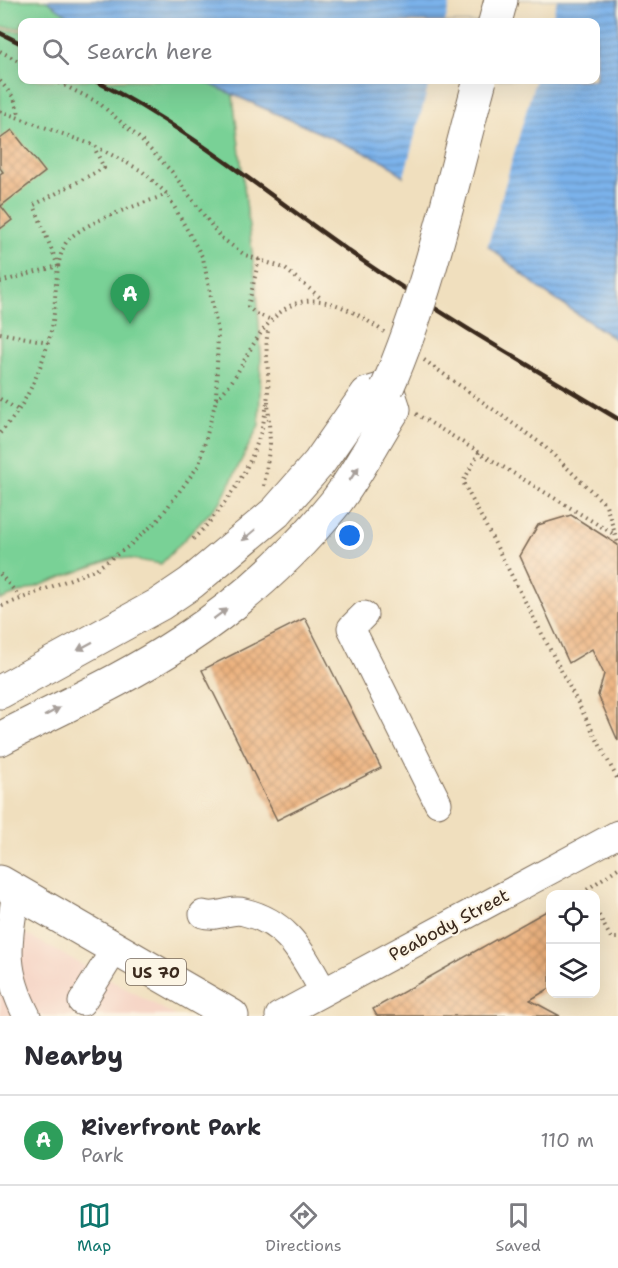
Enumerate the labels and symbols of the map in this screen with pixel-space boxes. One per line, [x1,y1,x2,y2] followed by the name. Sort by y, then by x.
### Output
[110,274,150,324] pin: A
[348,466,359,482] one-way arrow
[335,521,364,550] your location
[242,528,257,541] one-way arrow
[213,609,228,621] one-way arrow
[77,641,94,651] one-way arrow
[43,707,60,717] one-way arrow
[385,883,513,967] street label: Peabody Street
[126,959,186,985] road number: US 70

